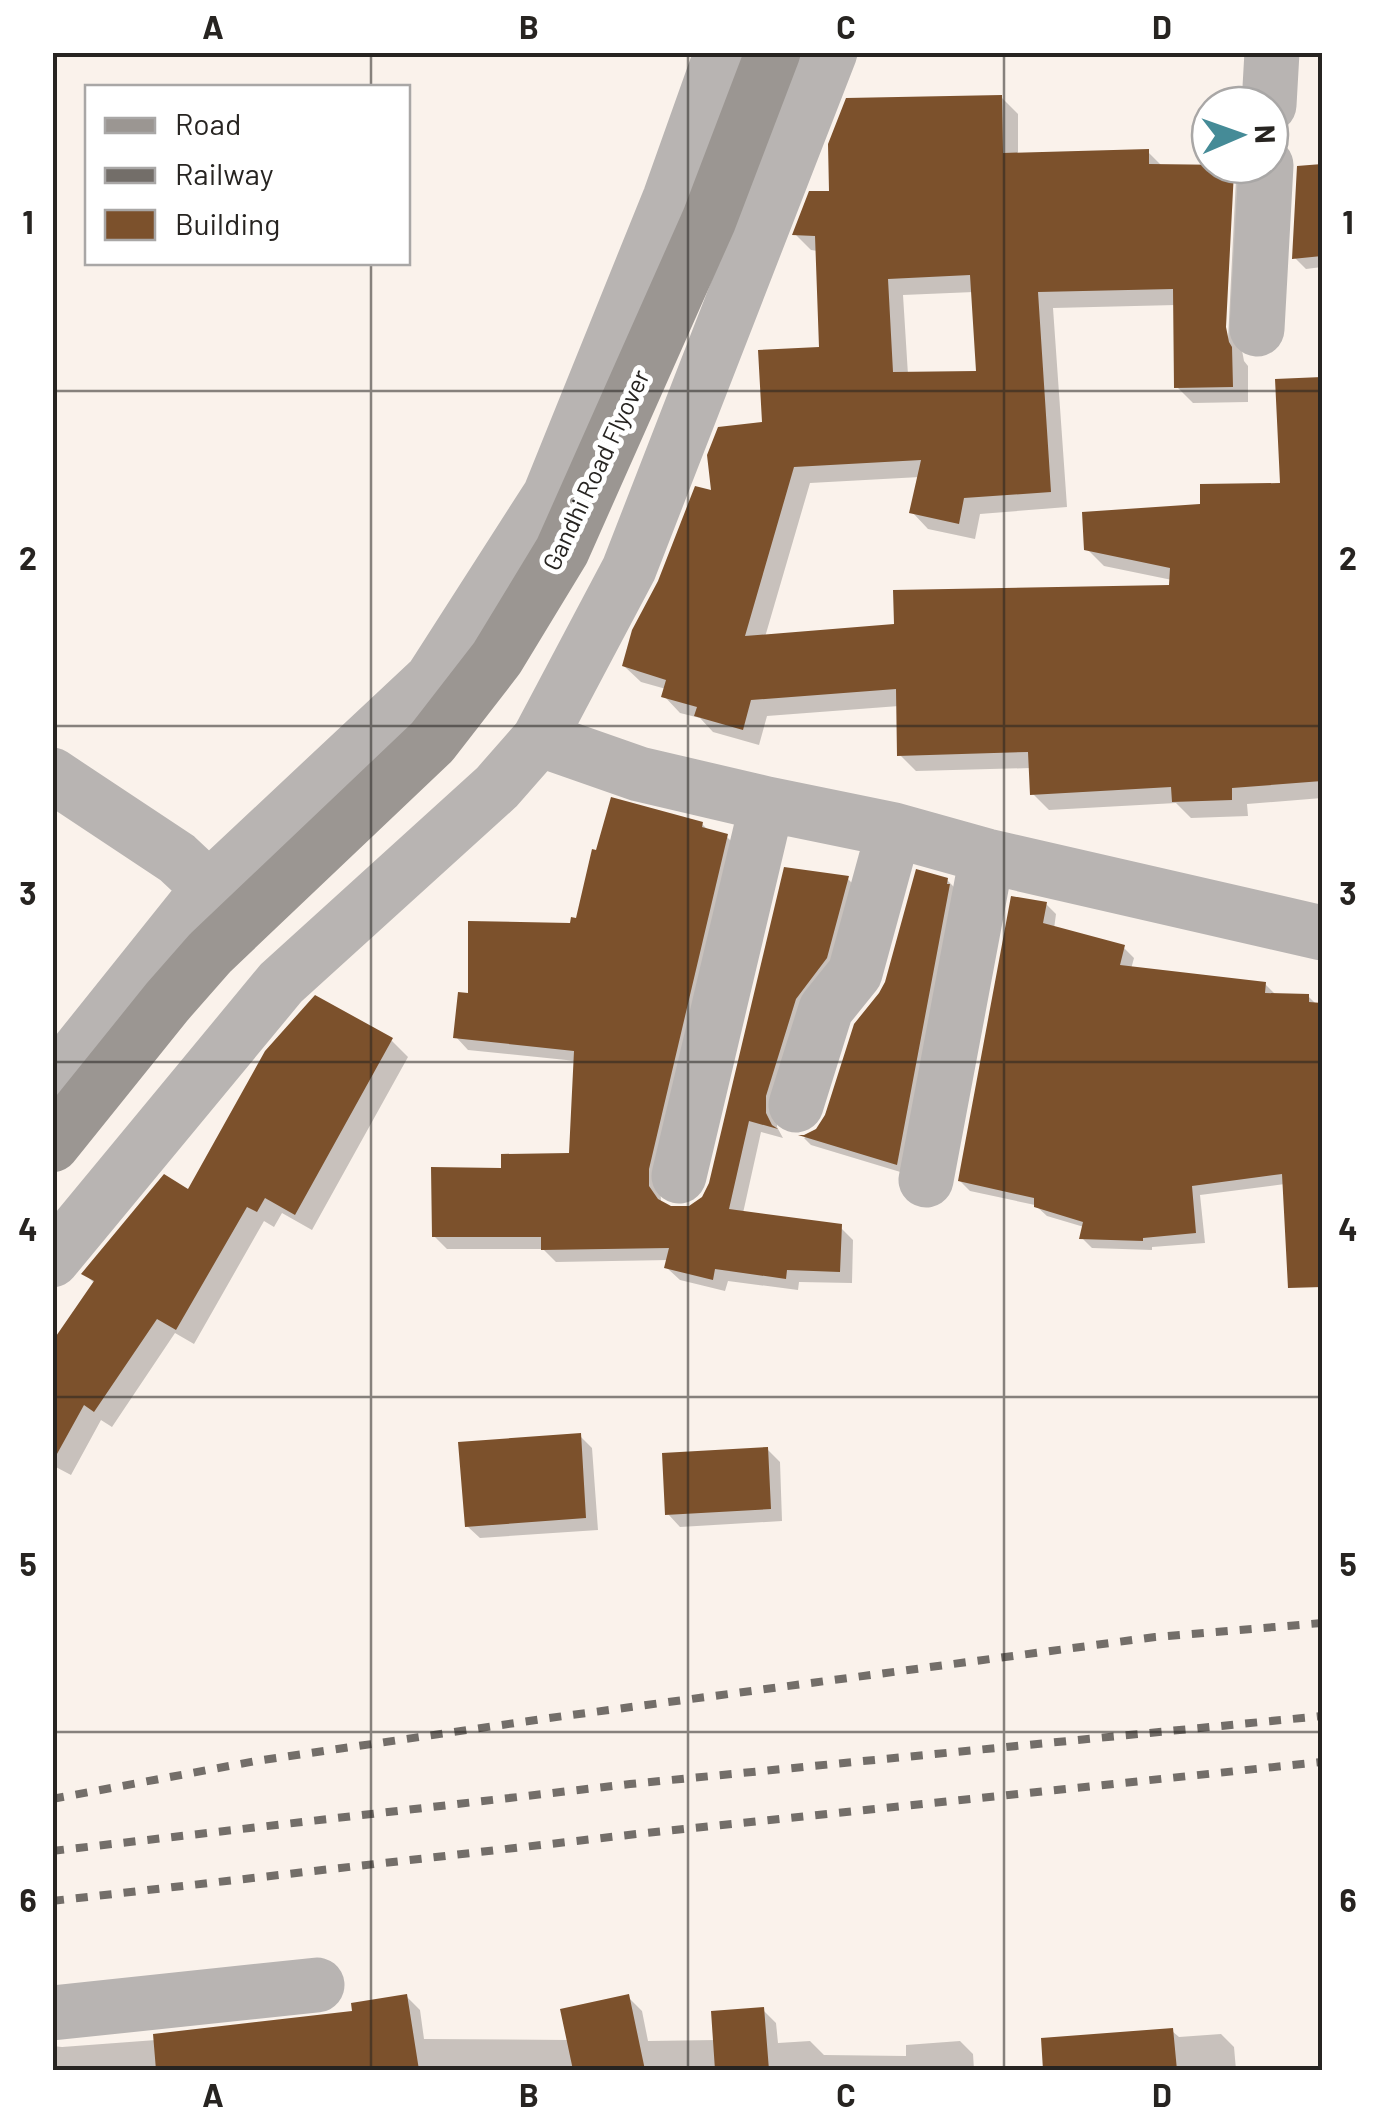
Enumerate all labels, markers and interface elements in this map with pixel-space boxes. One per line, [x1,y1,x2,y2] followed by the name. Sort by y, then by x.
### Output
[202,7,224,45] text: A
[519,7,539,45] text: B
[836,7,856,45] text: C
[1152,7,1172,45] text: D
[85,85,410,265] legend
[1190,85,1290,185] north arrow
[175,105,241,141] text: Road
[1249,124,1283,144] text: N
[175,155,274,191] text: Railway
[22,202,34,240] text: 1
[1342,202,1354,240] text: 1
[175,205,280,241] text: Building
[535,364,655,575] street label: Gandhi Road Flyover
[19,538,37,576] text: 2
[1339,538,1357,576] text: 2
[19,873,37,911] text: 3
[1339,873,1357,911] text: 3
[18,1209,38,1247] text: 4
[1338,1209,1358,1247] text: 4
[19,1544,37,1582] text: 5
[1339,1544,1357,1582] text: 5
[19,1880,37,1918] text: 6
[1339,1880,1357,1918] text: 6
[202,2075,224,2113] text: A
[519,2075,539,2113] text: B
[836,2075,856,2113] text: C
[1152,2075,1172,2113] text: D

